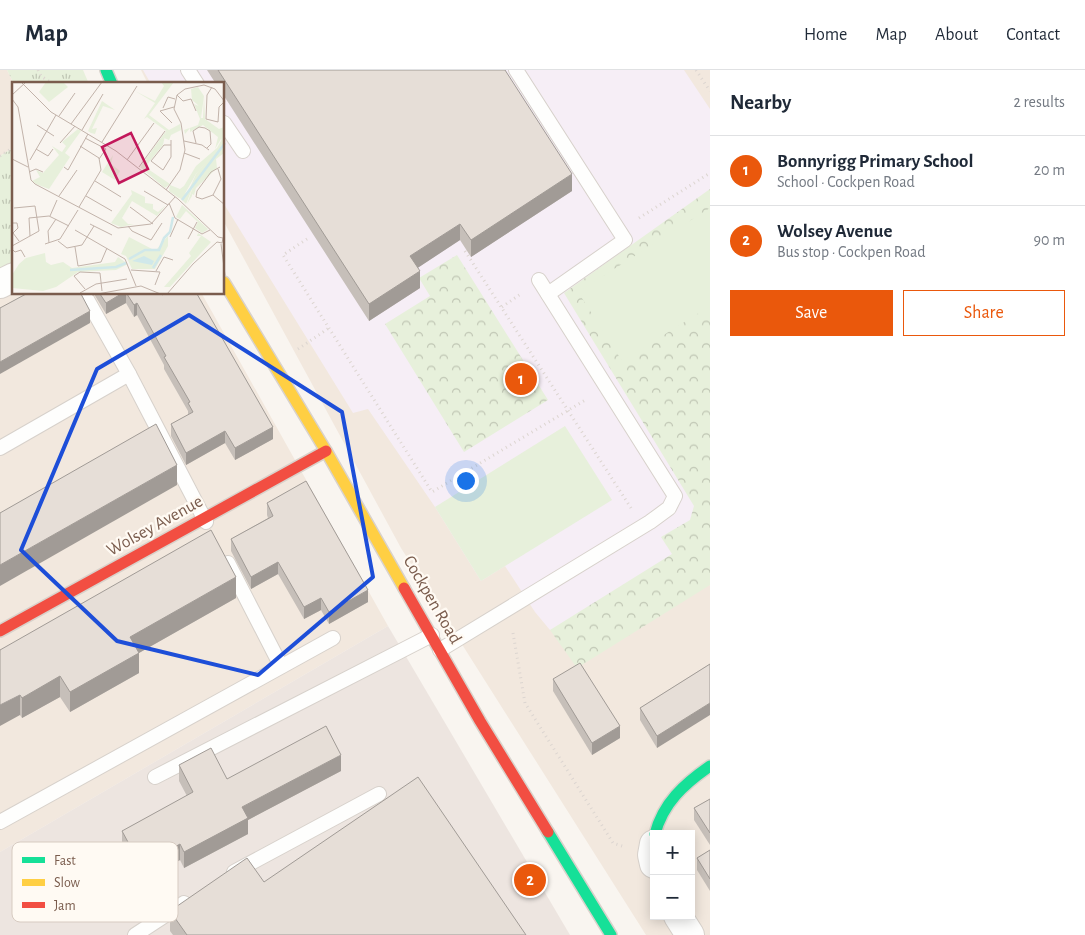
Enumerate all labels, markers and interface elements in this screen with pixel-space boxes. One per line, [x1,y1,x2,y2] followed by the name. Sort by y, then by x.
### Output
[25,22,68,46] text: Map
[804,26,847,44] text: Home
[875,26,907,44] text: Map
[935,26,978,44] text: About
[1006,26,1060,44] text: Contact
[12,82,225,295] inset map
[730,92,791,113] text: Nearby
[1013,94,1065,110] text: 2 results
[777,152,973,171] text: Bonnyrigg Primary School
[743,162,749,178] text: 1
[1034,162,1065,178] text: 20 m
[777,174,915,190] text: School · Cockpen Road
[777,222,892,241] text: Wolsey Avenue
[742,232,750,248] text: 2
[1034,232,1065,248] text: 90 m
[777,244,926,260] text: Bus stop · Cockpen Road
[730,290,893,336] button: Save
[903,290,1065,336] button: Share
[505,360,537,398] pin: 1
[453,468,479,494] your location
[104,492,206,560] street label: Wolsey Avenue
[400,553,464,647] street label: Cockpen Road
[650,830,695,920] map controls
[650,830,695,875] button: +
[12,842,178,922] legend
[54,854,76,868] text: Fast
[514,861,546,899] pin: 2
[650,875,695,920] button: −
[54,876,81,890] text: Slow
[54,899,76,913] text: Jam

